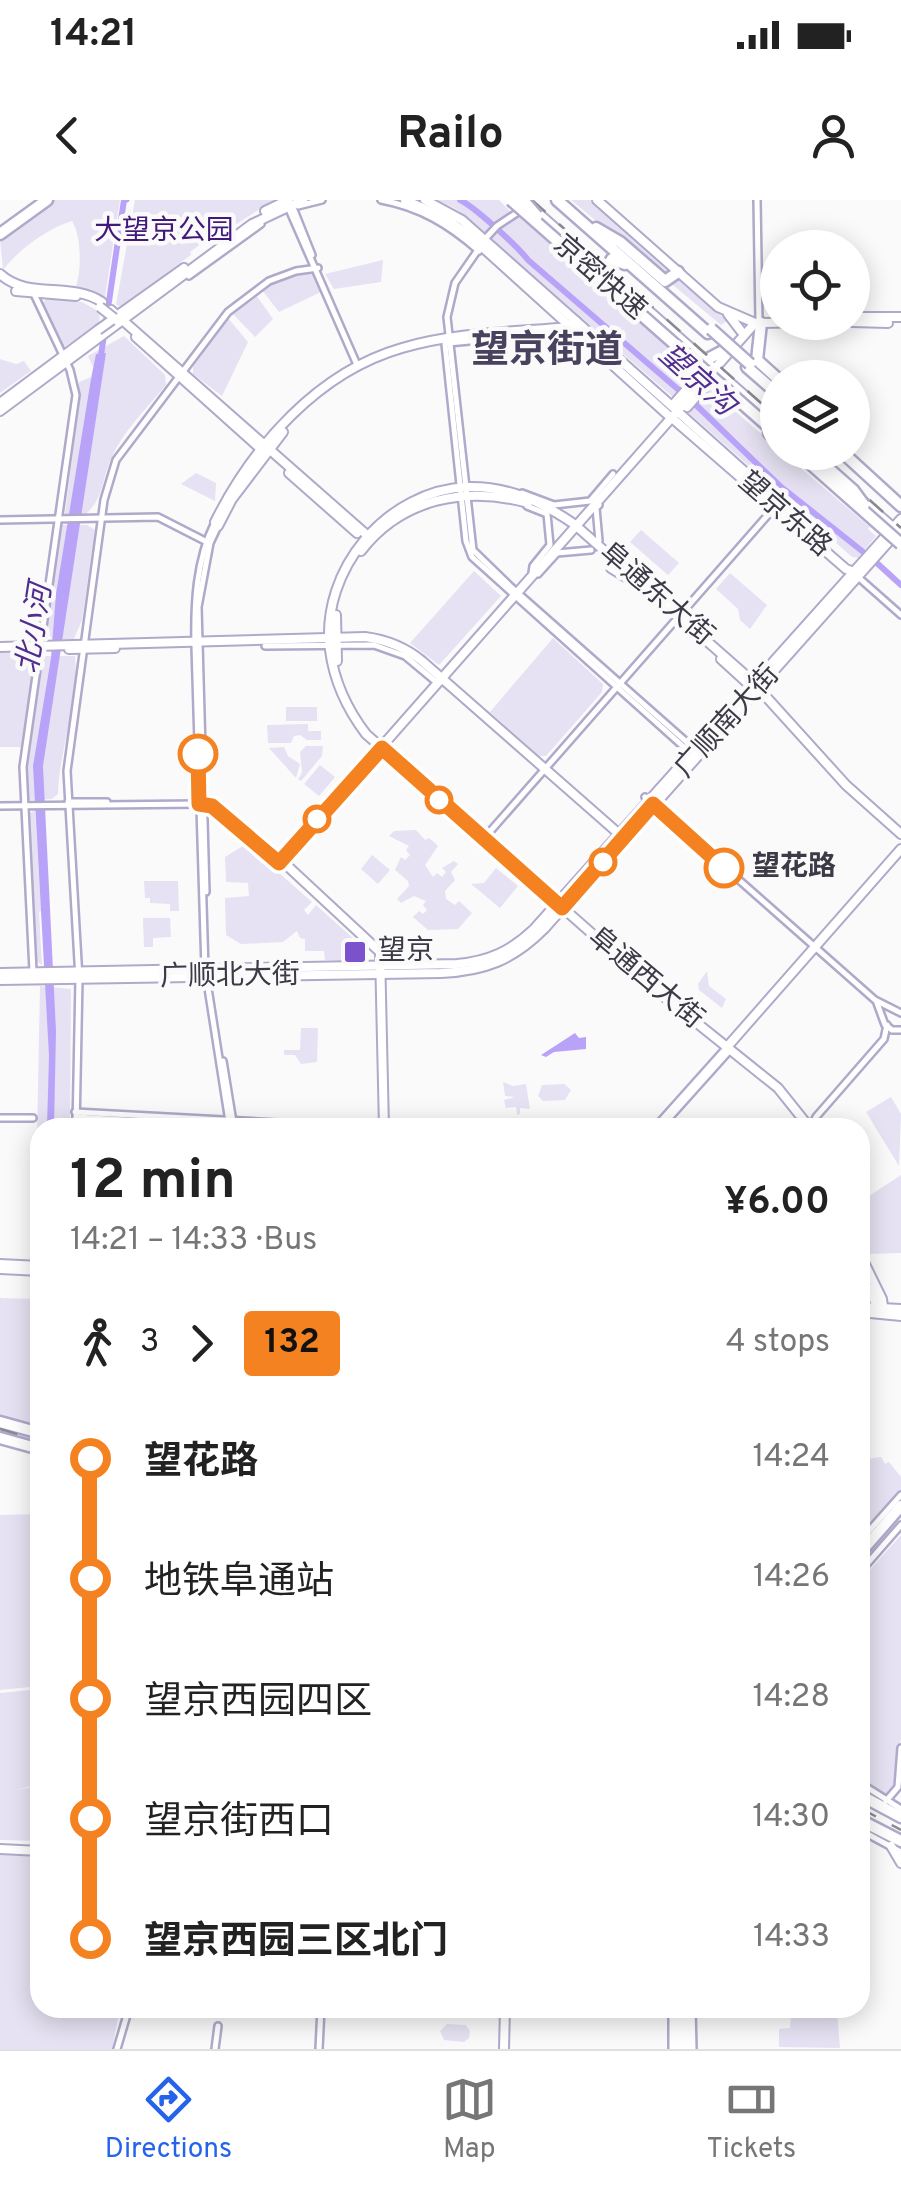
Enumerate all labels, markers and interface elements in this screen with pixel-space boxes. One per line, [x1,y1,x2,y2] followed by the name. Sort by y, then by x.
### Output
[50,11,137,60] text: 14:21
[397,107,504,164] text: Railo
[40,108,95,163] icon: back
[806,108,861,163] icon: person
[94,214,234,250] park label: 大望京公园
[545,228,653,328] street label: 京密快速
[760,230,870,470] map controls
[760,230,870,340] button: locate
[471,328,623,377] district label: 望京街道
[650,337,744,427] water label: 望京沟
[760,360,870,470] button: layers
[730,465,838,565] street label: 望京东路
[591,535,721,655] street label: 阜通东大街
[11,577,62,676] water label: 北小河
[668,658,788,786] street label: 广顺南大街
[179,735,217,773] unlabelled marker
[426,787,452,813] unlabelled marker
[304,806,330,832] unlabelled marker
[590,849,616,875] unlabelled marker
[705,849,743,887] marker: 望花路
[752,850,836,886] place label: 望花路
[580,920,710,1038] street label: 阜通西大街
[378,934,434,970] place label: 望京
[342,939,368,965] marker: 望京
[160,958,300,996] street label: 广顺北大街
[70,1148,236,1218] text: 12 min
[724,1179,830,1228] text: ¥6.00
[70,1221,317,1261] text: 14:21 – 14:33 · Bus
[70,1316,125,1371] icon: walk
[174,1316,229,1371] icon: forward
[264,1321,320,1365] text: 132
[140,1323,159,1363] text: 3
[726,1323,830,1363] text: 4 stops
[752,1438,830,1478] text: 14:24
[144,1439,258,1488] text: 望花路
[753,1558,830,1598] text: 14:26
[144,1559,334,1608] text: 地铁阜通站
[752,1678,830,1718] text: 14:28
[144,1679,372,1728] text: 望京西园四区
[752,1798,830,1838] text: 14:30
[144,1799,334,1848] text: 望京街西口
[753,1918,830,1958] text: 14:33
[144,1919,448,1968] text: 望京西园三区北门
[105,2072,232,2168] tab: Directions
[442,2072,497,2168] tab: Map
[706,2072,796,2168] tab: Tickets

